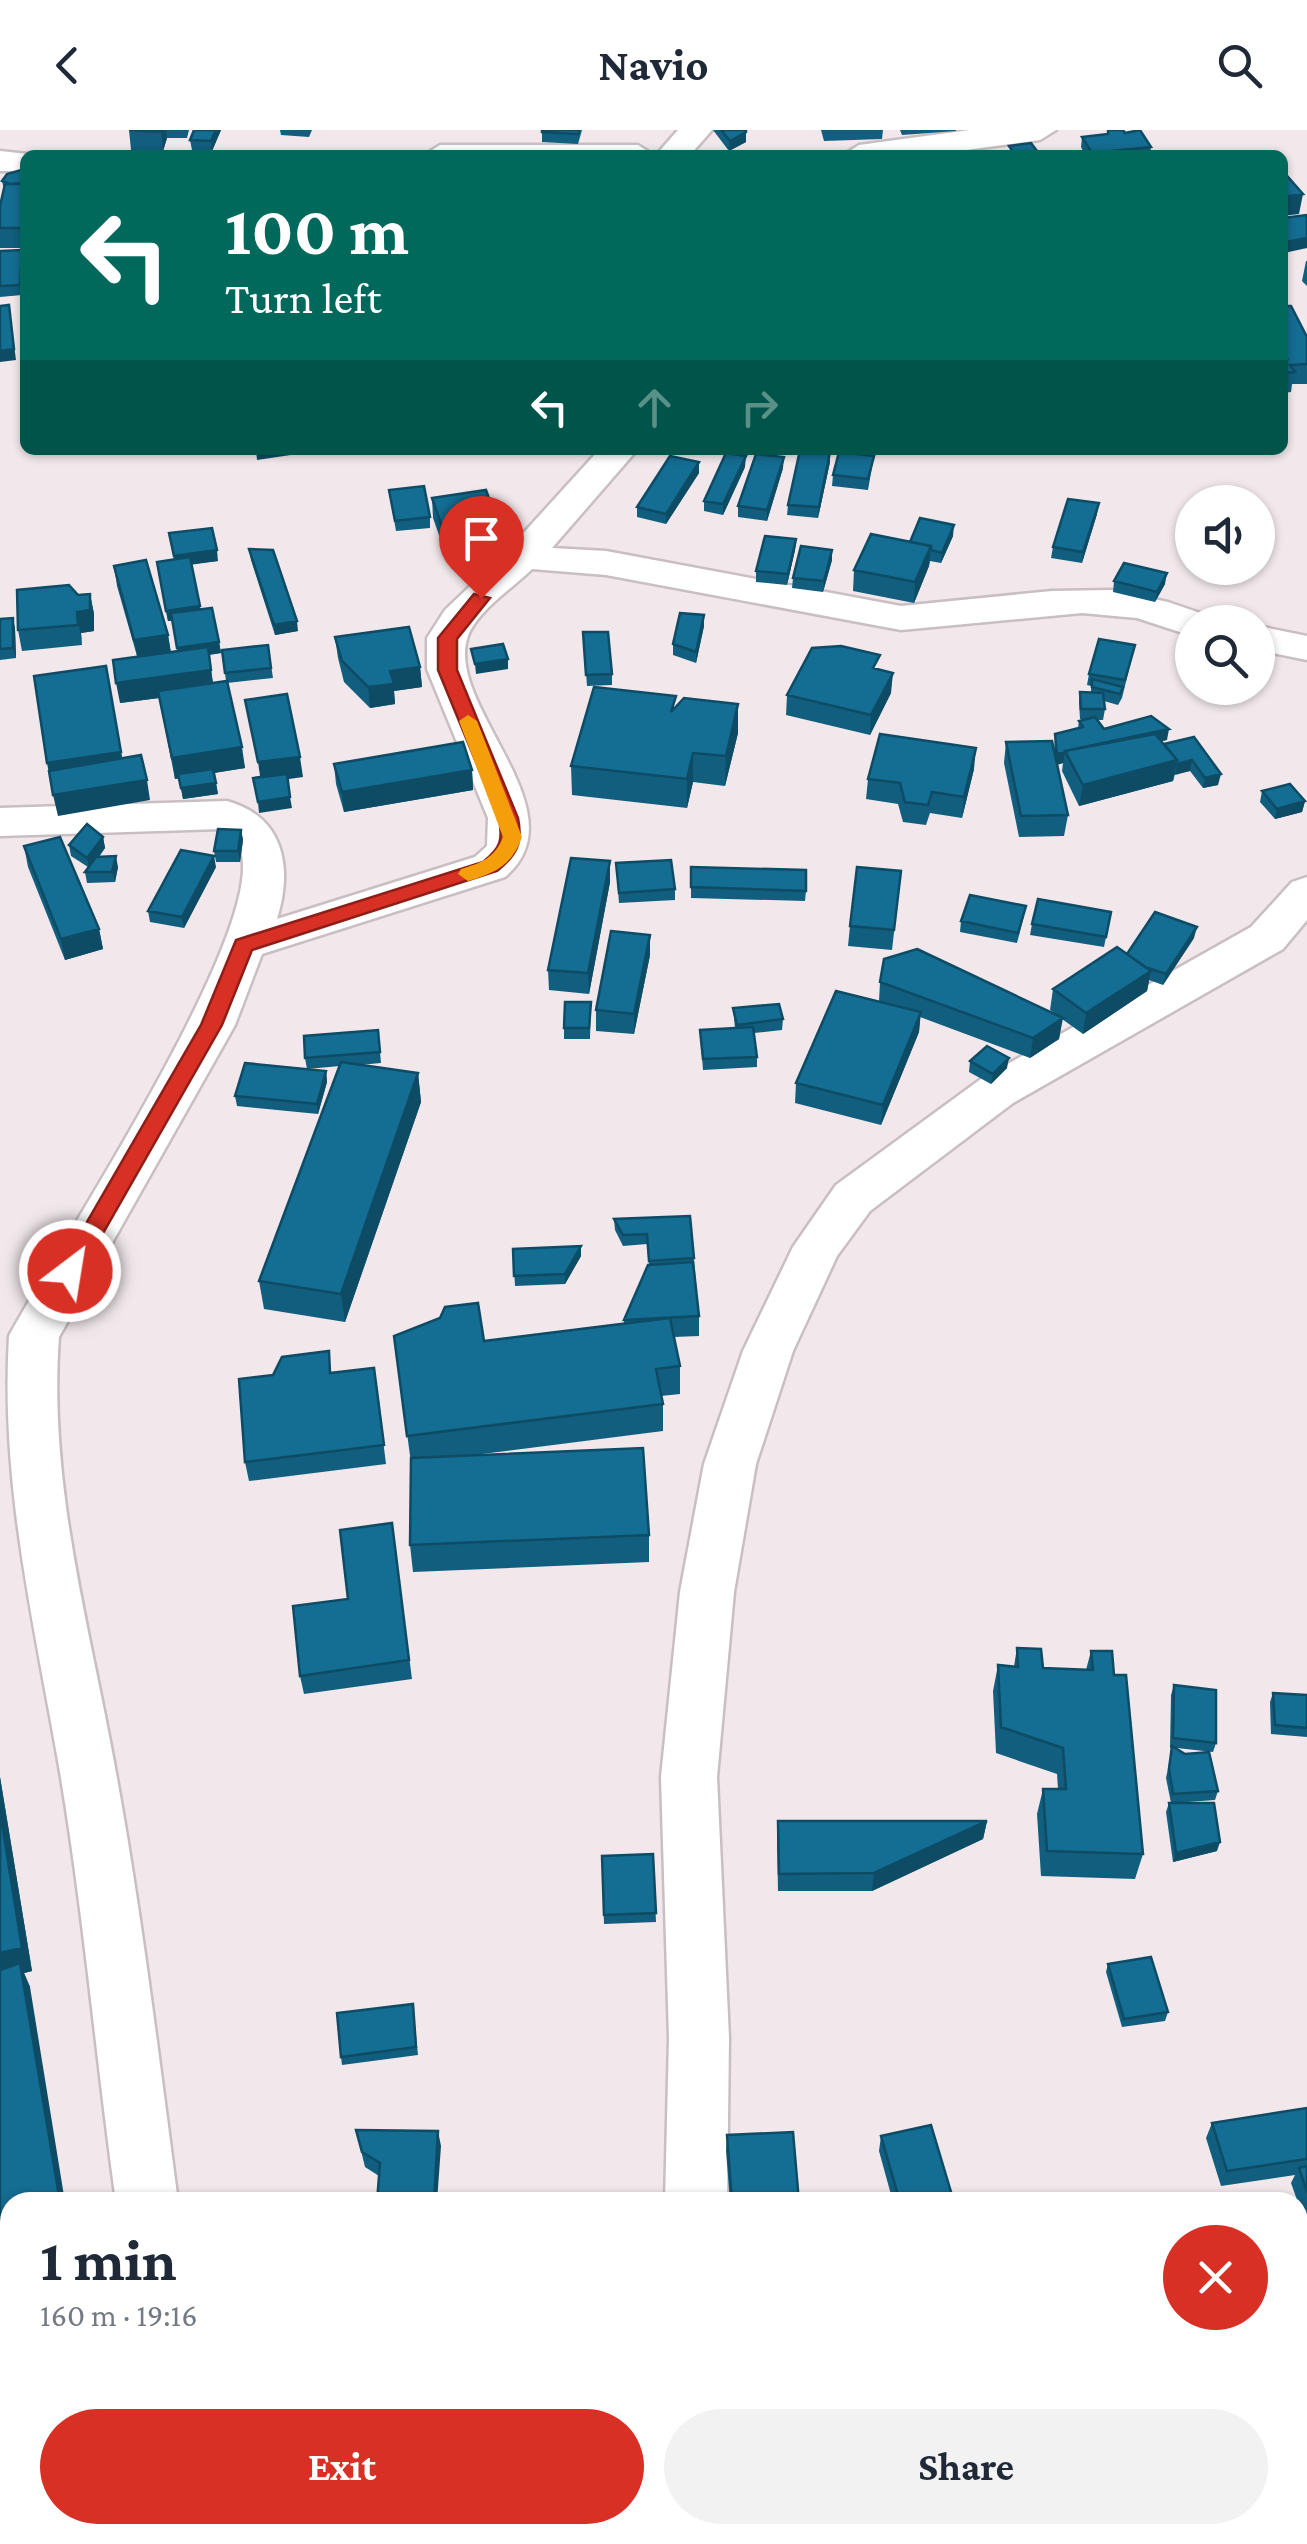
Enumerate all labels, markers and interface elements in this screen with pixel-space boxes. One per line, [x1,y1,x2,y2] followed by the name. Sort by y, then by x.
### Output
[40,38,95,93] icon: back
[1212,38,1267,93] icon: search
[598,40,709,90] text: Navio
[60,190,190,320] icon: left
[225,191,409,269] text: 100 m
[225,273,382,323] text: Turn left
[522,380,577,435] icon: left
[627,380,682,435] icon: ahead
[732,380,787,435] icon: right
[1175,485,1275,705] map controls
[1175,485,1275,585] button: sound
[439,496,524,599] pin
[454,511,509,566] icon: arrive
[1175,605,1275,705] button: search
[18,1219,122,1323] position arrow
[1163,2225,1268,2330] button: close
[40,2226,177,2293] text: 1 min
[40,2297,197,2333] text: 160 m · 19:16
[40,2409,644,2524] button: Exit
[664,2409,1268,2524] button: Share

